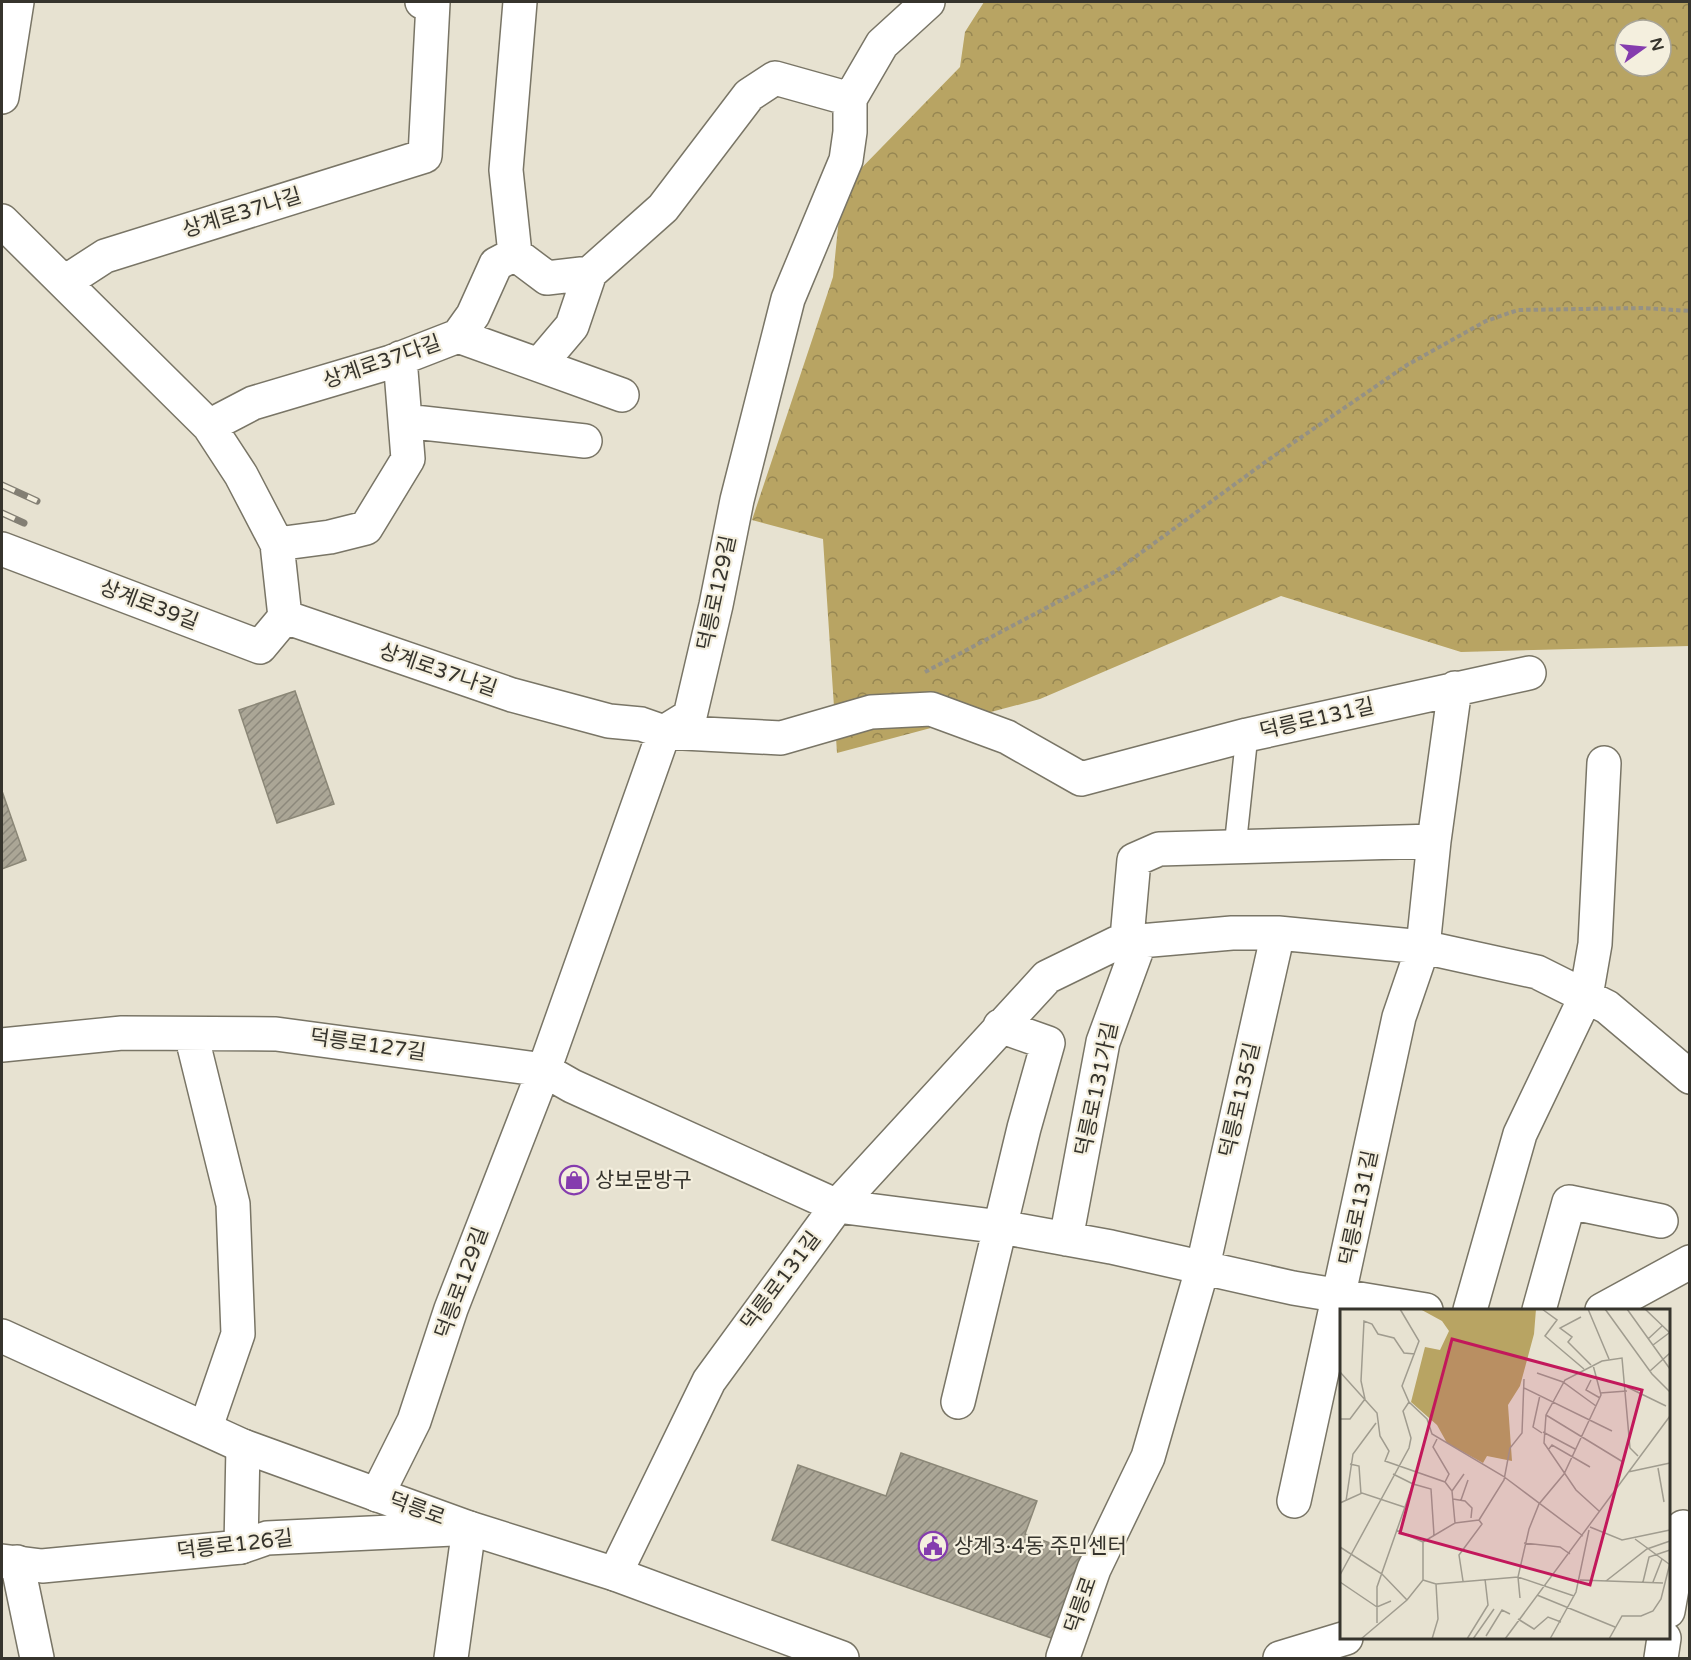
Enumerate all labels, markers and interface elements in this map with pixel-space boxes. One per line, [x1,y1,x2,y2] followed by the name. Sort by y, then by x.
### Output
[1613,18,1673,78] north arrow
[1645,36,1668,53] text: N
[180,183,304,243] street label: 상계로37나길
[320,330,444,394] street label: 상계로37다길
[693,533,741,653] street label: 덕릉로129길
[96,575,202,635] street label: 상계로39길
[376,638,500,702] street label: 상계로37나길
[1257,694,1377,744] street label: 덕릉로131길
[1071,1020,1123,1158] street label: 덕릉로131가길
[308,1024,428,1066] street label: 덕릉로127길
[1215,1040,1265,1160] street label: 덕릉로135길
[1335,1148,1383,1268] street label: 덕릉로131길
[558,1164,590,1196] shop icon: 상보문방구
[595,1168,692,1193] place label: 상보문방구
[430,1224,494,1342] street label: 덕릉로129길
[736,1227,826,1335] street label: 덕릉로131길
[1340,1309,1670,1639] inset map
[385,1487,449,1531] street label: 덕릉로
[175,1525,295,1565] street label: 덕릉로126길
[917,1530,949,1562] public building icon: 상계3·4동 주민센터
[954,1534,1127,1559] place label: 상계3·4동 주민센터
[1060,1574,1102,1636] street label: 덕릉로

